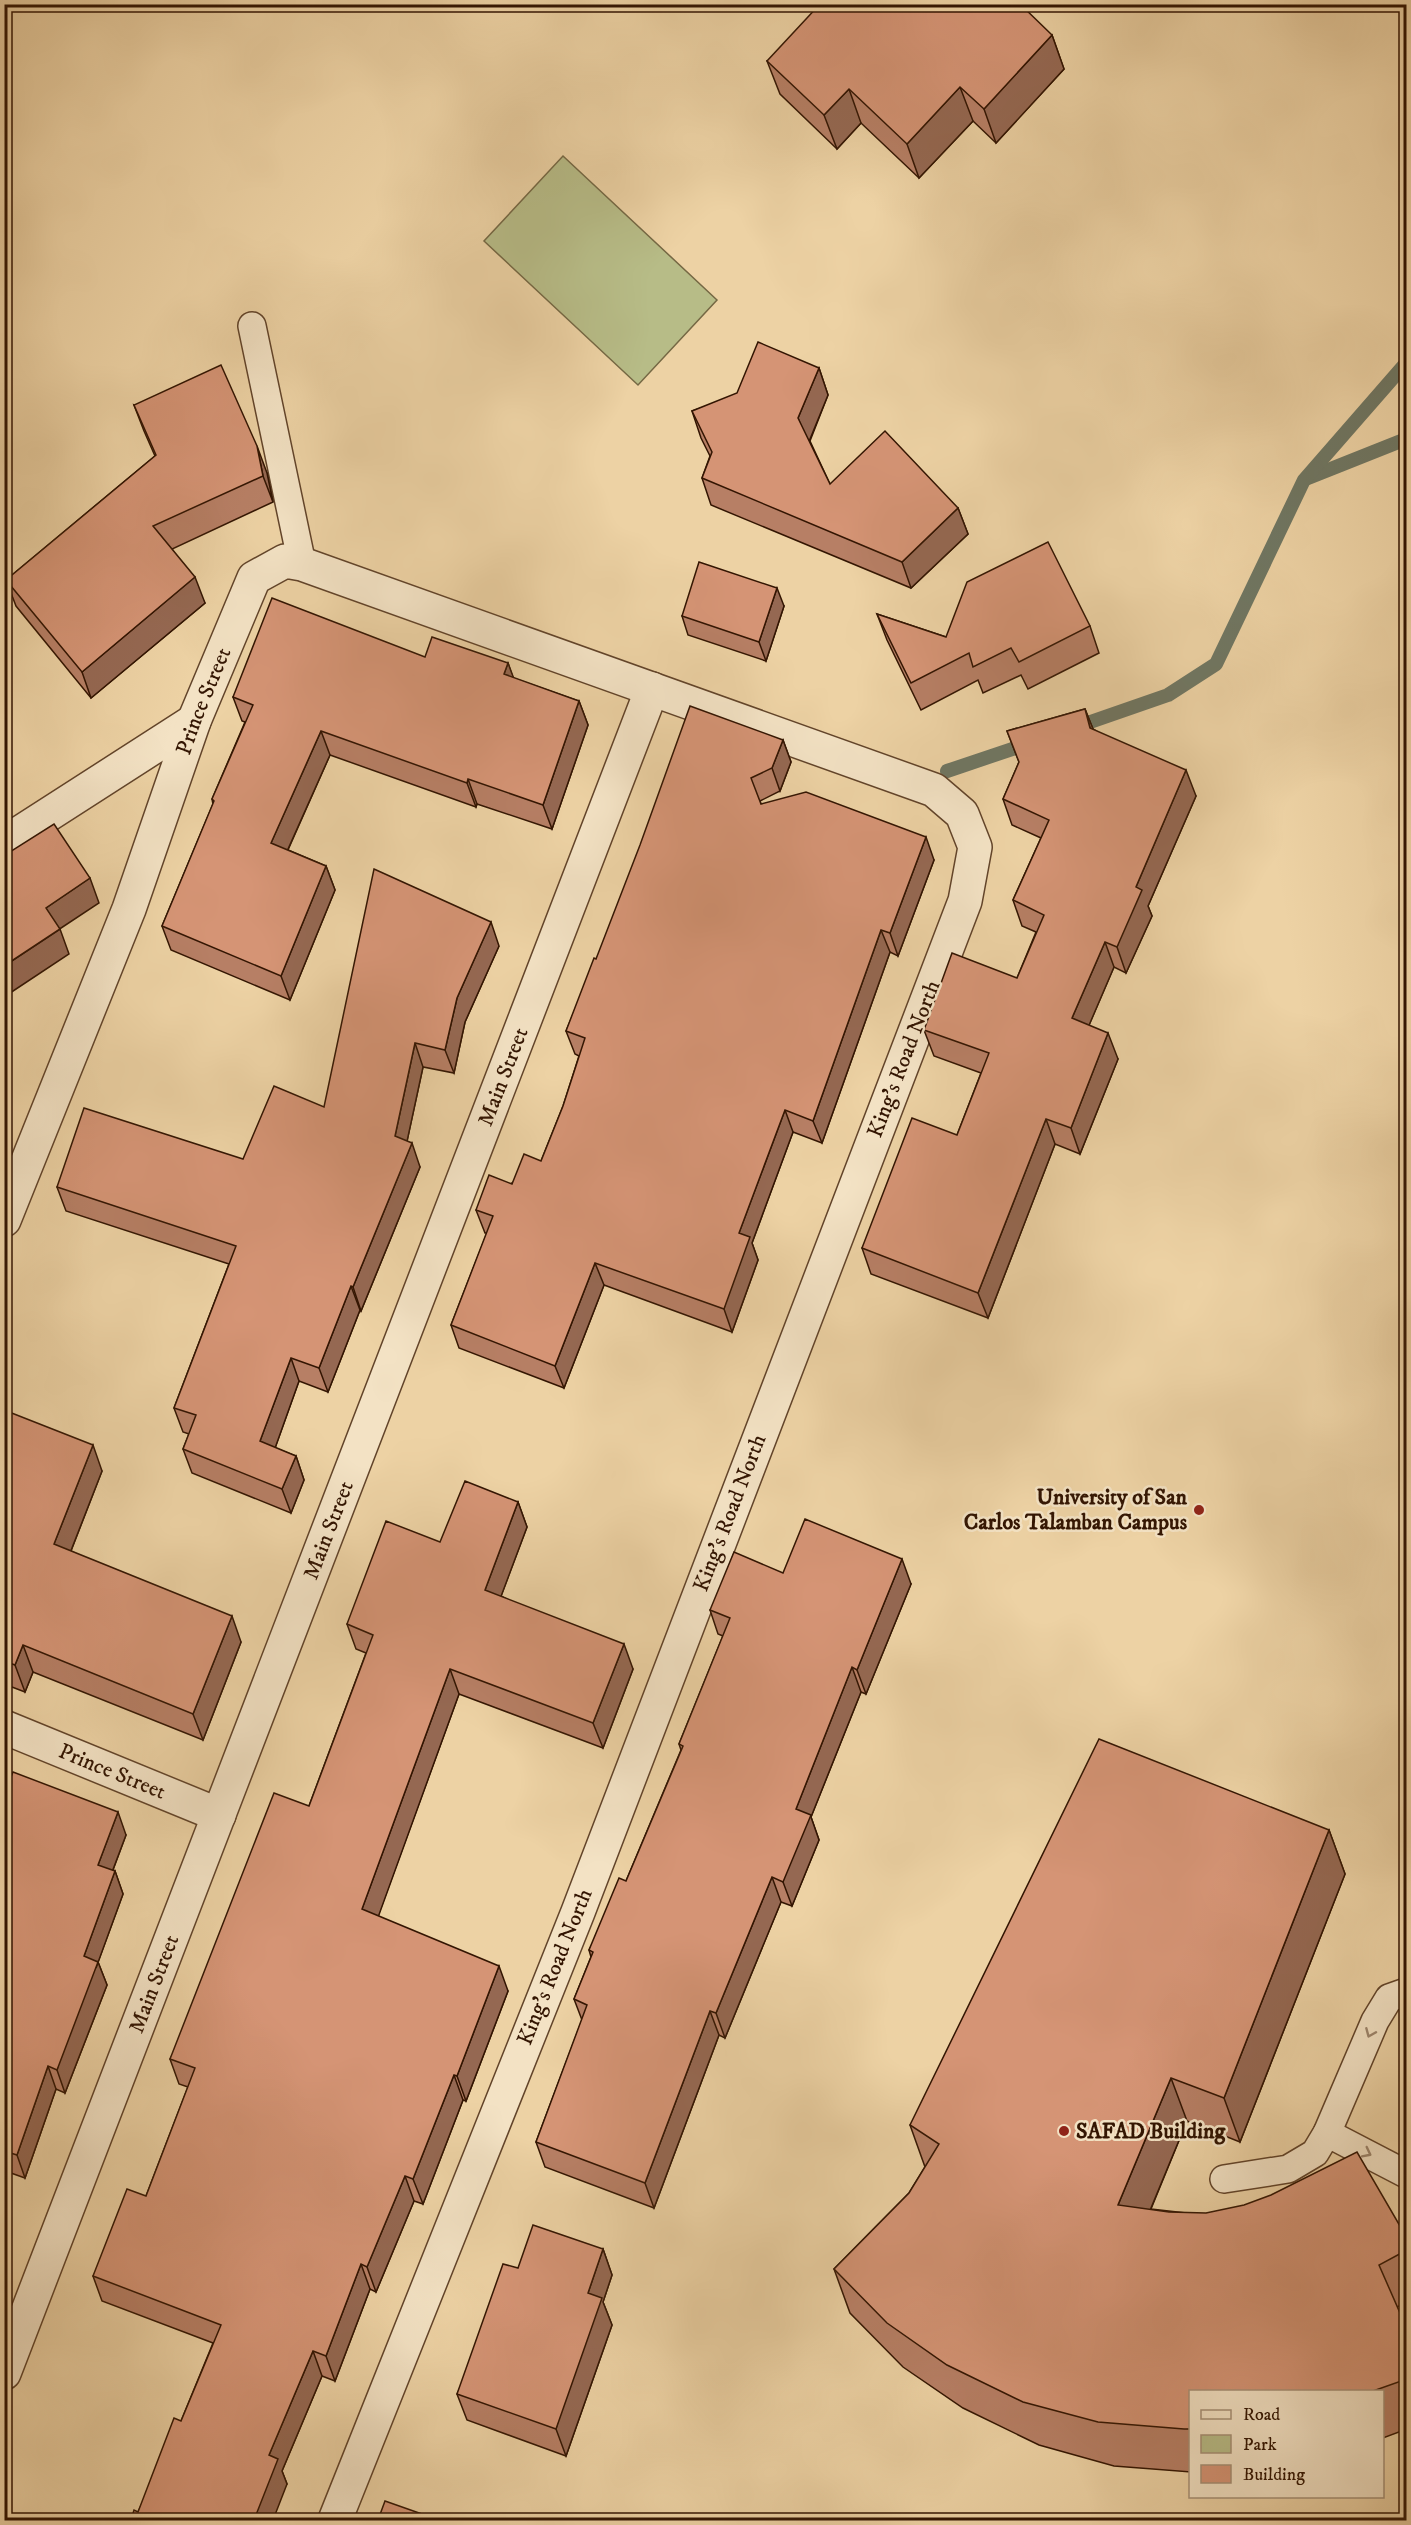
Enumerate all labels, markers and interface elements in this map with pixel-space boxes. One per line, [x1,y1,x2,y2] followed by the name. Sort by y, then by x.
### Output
[170,643,237,758] street label: Prince Street
[862,976,947,1141] street label: King's Road North
[472,1024,534,1130] street label: Main Street
[688,1430,773,1595] street label: King's Road North
[297,1477,359,1583] street label: Main Street
[964,1484,1188,1536] place label: University of San Carlos Talamban Campus
[1192,1503,1206,1517] marker: University of San Carlos Talamban Campus
[55,1737,170,1805] street label: Prince Street
[511,1884,599,2049] street label: King's Road North
[123,1931,185,2037] street label: Main Street
[1365,2027,1377,2038] one-way arrow
[1076,2118,1227,2145] place label: SAFAD Building
[1057,2124,1071,2138] marker: SAFAD Building
[1360,2146,1371,2158] one-way arrow
[1189,2390,1384,2498] legend
[1243,2404,1280,2426] text: Road
[1243,2434,1277,2456] text: Park
[1243,2464,1305,2486] text: Building

